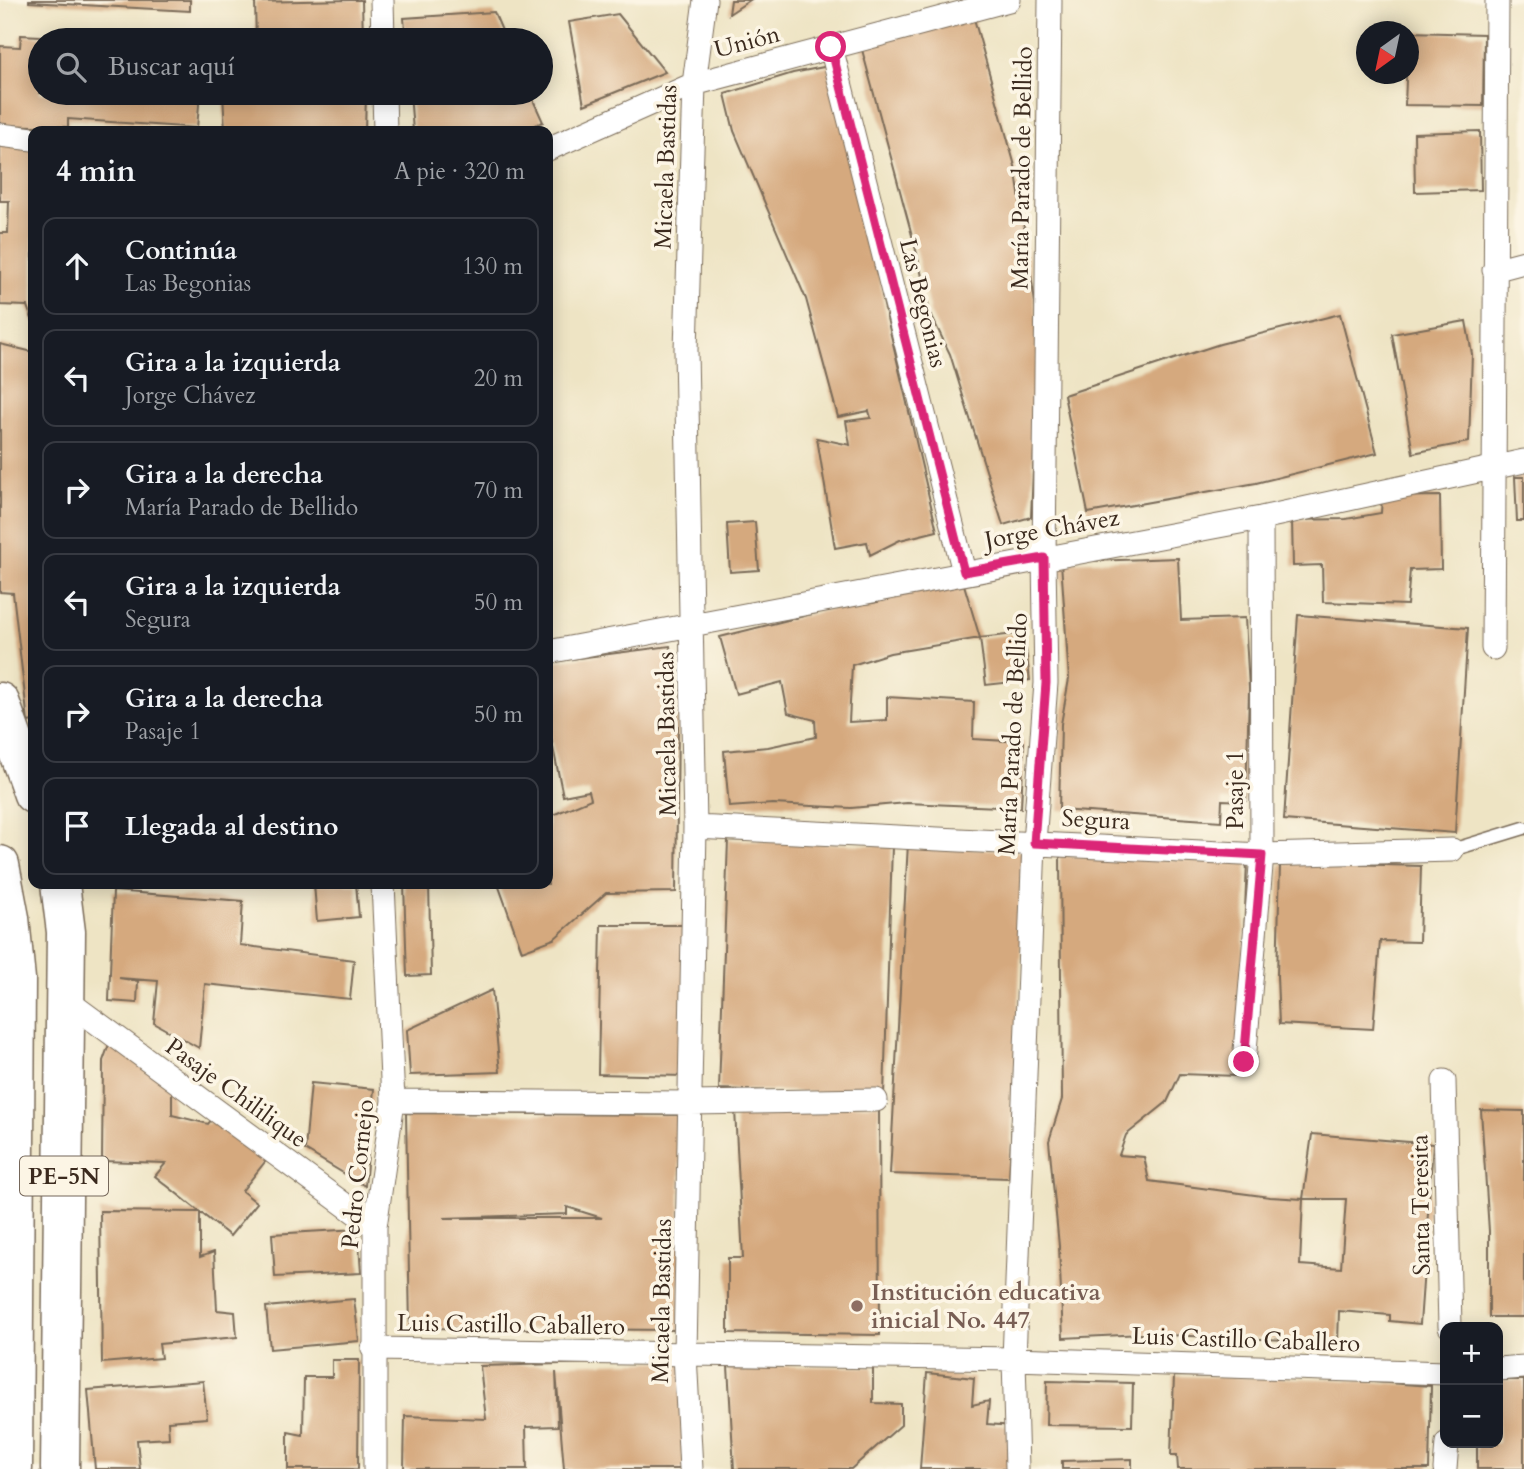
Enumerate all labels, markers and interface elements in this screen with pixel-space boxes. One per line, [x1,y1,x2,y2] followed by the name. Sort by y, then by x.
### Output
[711,17,784,67] street label: Unión
[1356,21,1419,84] north arrow
[28,28,553,105] search box
[815,31,846,62] route start
[1003,46,1041,290] street label: María Parado de Bellido
[52,48,90,86] icon: search
[108,49,235,84] text: Buscar aquí
[647,84,685,250] street label: Micaela Bastidas
[56,151,136,192] text: 4 min
[394,156,525,187] text: A pie · 320 m
[125,233,237,268] text: Continúa
[891,235,955,371] street label: Las Begonias
[58,247,96,285] icon: ahead
[462,251,523,282] text: 130 m
[125,268,251,299] text: Las Begonias
[125,345,341,380] text: Gira a la izquierda
[58,359,96,397] icon: left
[474,363,523,394] text: 20 m
[125,380,256,411] text: Jorge Chávez
[125,457,323,492] text: Gira a la derecha
[58,471,96,509] icon: right
[474,475,523,506] text: 70 m
[125,492,358,523] text: María Parado de Bellido
[979,501,1122,558] street label: Jorge Chávez
[125,569,341,604] text: Gira a la izquierda
[58,583,96,621] icon: left
[474,587,523,618] text: 50 m
[125,604,191,635] text: Segura
[990,612,1036,856] street label: María Parado de Bellido
[649,651,685,817] street label: Micaela Bastidas
[125,681,323,716] text: Gira a la derecha
[58,695,96,733] icon: right
[474,699,523,730] text: 50 m
[125,716,201,747] text: Pasaje 1
[1219,750,1252,830] street label: Pasaje 1
[1061,802,1132,838] street label: Segura
[58,807,96,845] icon: arrive
[125,809,339,844] text: Llegada al destino
[158,1030,314,1156] street label: Pasaje Chililique
[1228,1046,1259,1077] route end
[334,1097,382,1251] street label: Pedro Cornejo
[1403,1133,1439,1276] street label: Santa Teresita
[20,1156,108,1196] road number: PE-5N
[644,1218,680,1384] street label: Micaela Bastidas
[871,1276,1101,1337] place label: Institución educativa inicial No. 447
[849,1298,865,1314] marker: Institución educativa inicial No. 447
[397,1307,626,1343] street label: Luis Castillo Caballero
[1131,1320,1361,1360] street label: Luis Castillo Caballero
[1440,1322,1503,1448] map controls
[1440,1322,1503,1385] button: +
[1440,1385,1503,1448] button: −

